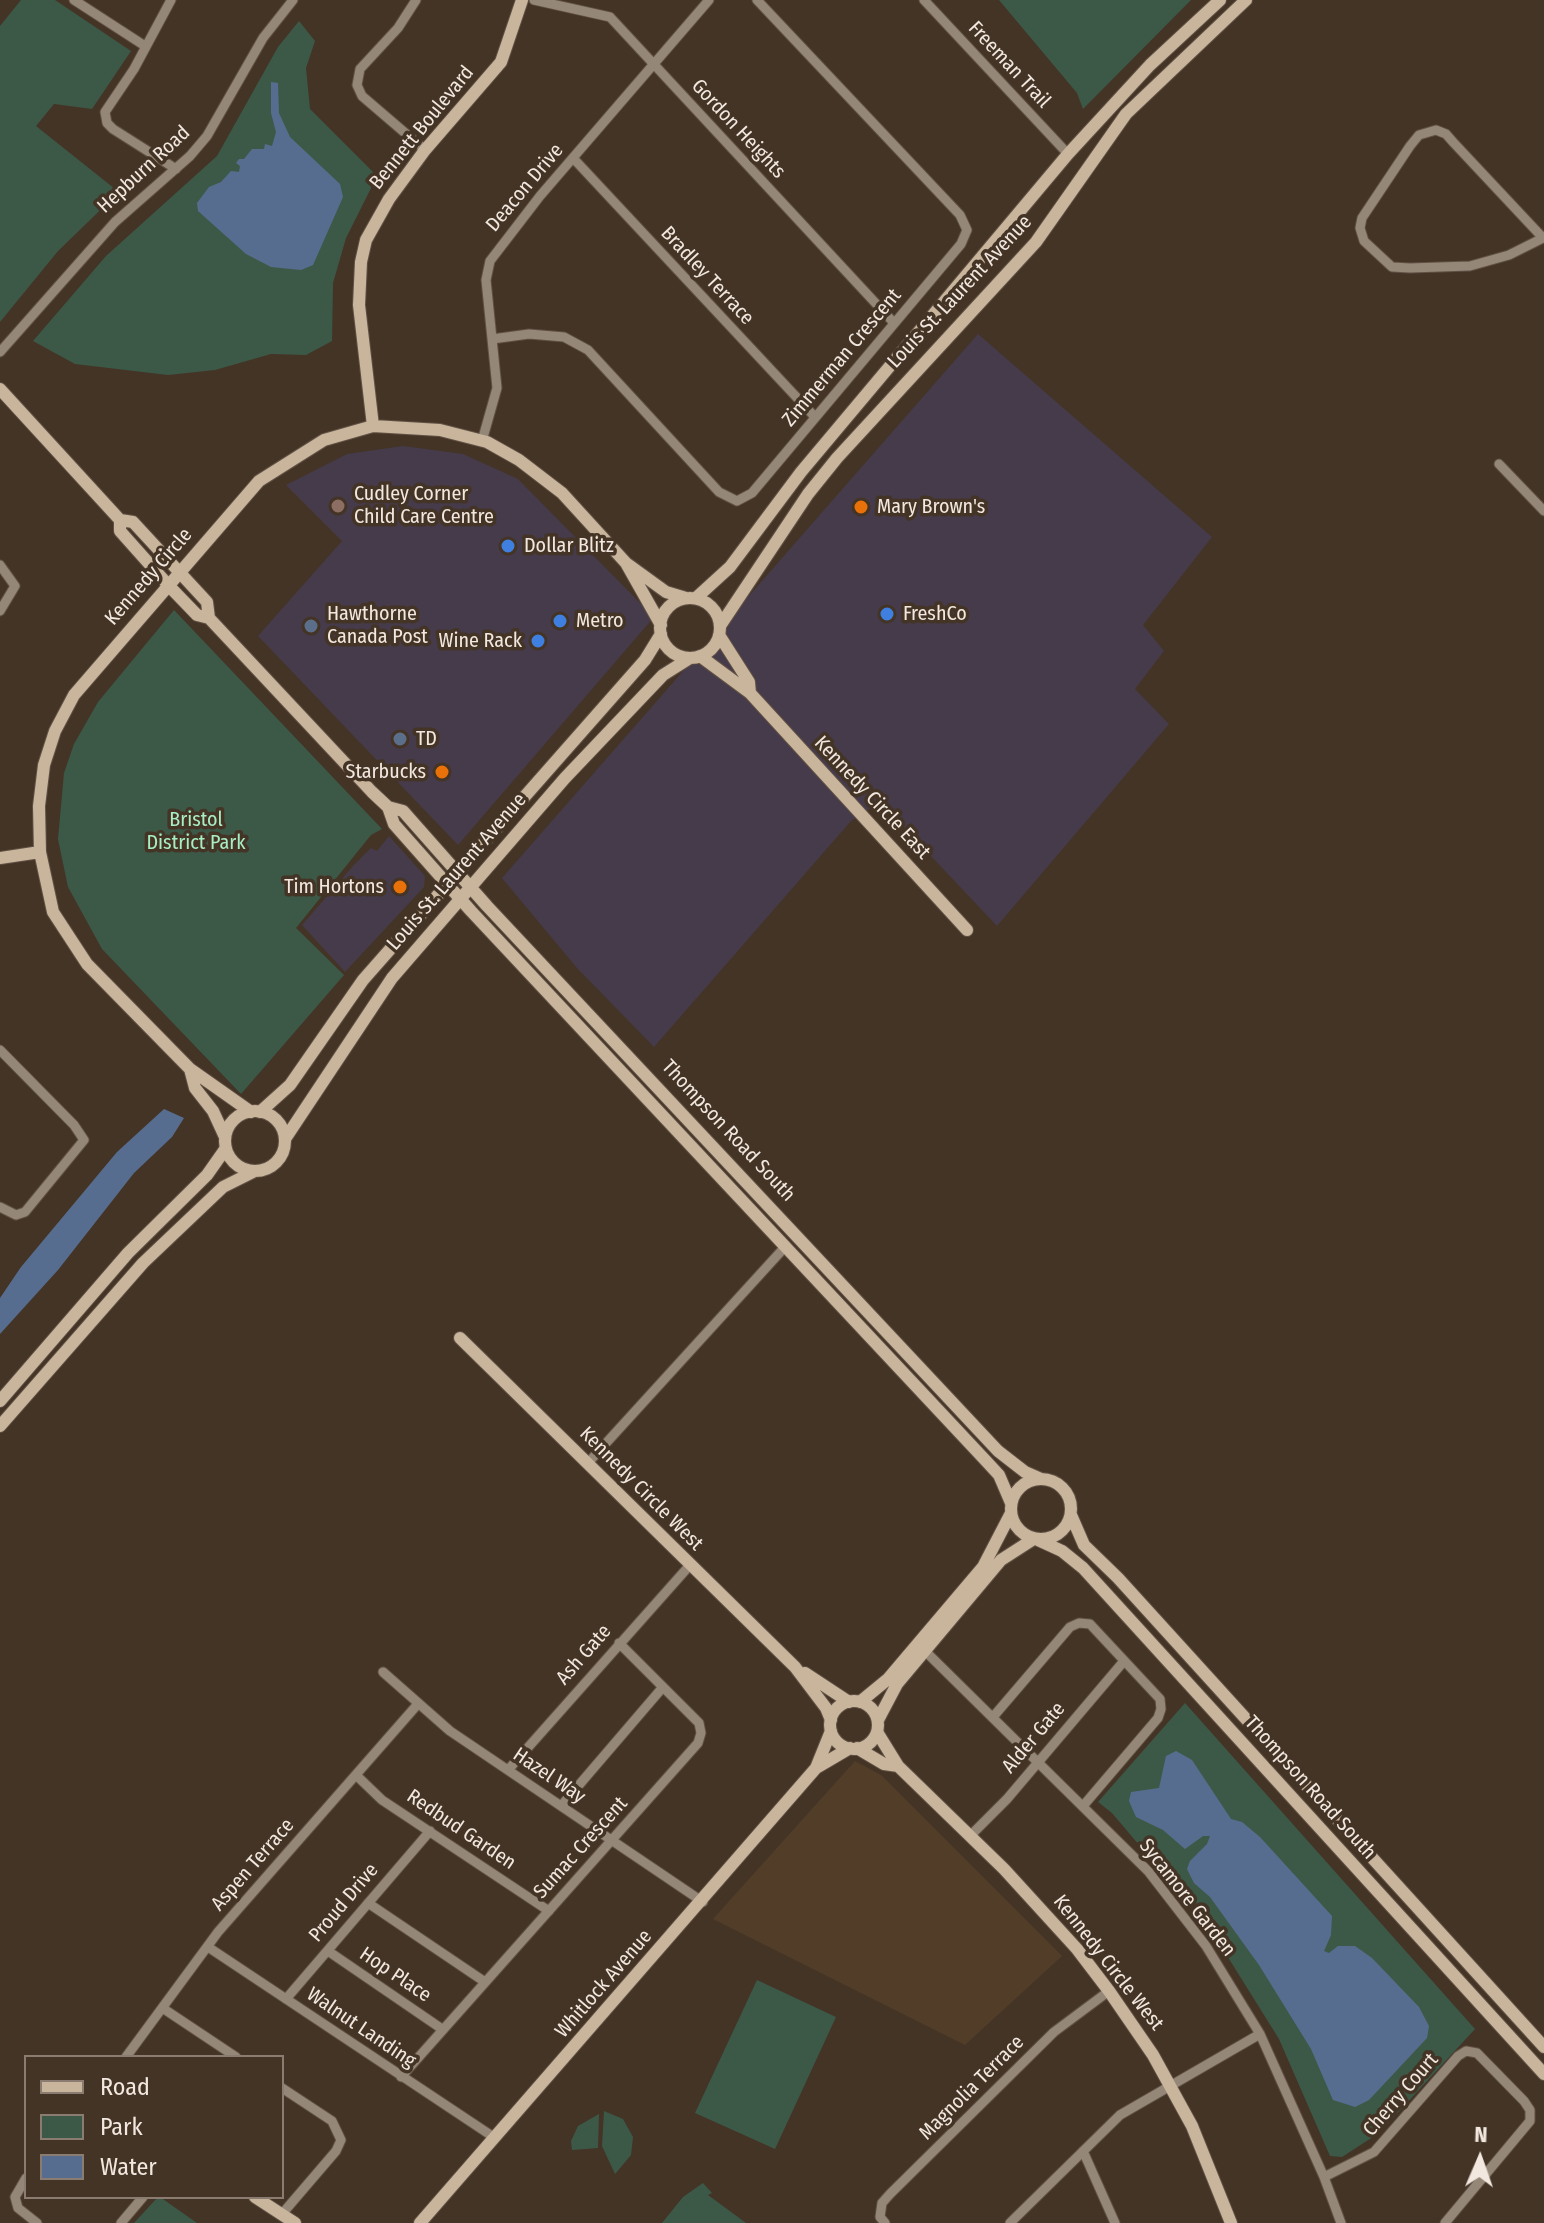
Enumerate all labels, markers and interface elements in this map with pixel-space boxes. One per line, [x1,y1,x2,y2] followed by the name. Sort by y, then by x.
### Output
[963,17,1055,113] street label: Freeman Trail
[365,61,479,195] street label: Bennett Boulevard
[686,74,790,184] street label: Gordon Heights
[93,121,195,219] street label: Hepburn Road
[481,139,569,237] street label: Deacon Drive
[883,211,1037,373] street label: Louis St. Laurent Avenue
[655,222,759,330] street label: Bradley Terrace
[777,284,907,432] street label: Zimmerman Crescent
[354,482,494,529] place label: Cudley Corner Child Care Centre
[877,495,985,519] place label: Mary Brown's
[329,497,347,515] marker: Cudley Corner Child Care Centre
[852,498,870,516] marker: Mary Brown's
[100,524,198,630] street label: Kennedy Circle
[524,534,614,558] place label: Dollar Blitz
[499,537,517,555] marker: Dollar Blitz
[327,602,428,649] place label: Hawthorne Canada Post
[903,602,967,626] place label: FreshCo
[878,605,896,623] marker: FreshCo
[576,609,624,633] place label: Metro
[551,612,569,630] marker: Metro
[302,617,320,635] marker: Hawthorne Canada Post
[438,629,522,653] place label: Wine Rack
[529,632,547,650] marker: Wine Rack
[416,727,437,751] place label: TD
[391,730,409,748] marker: TD
[809,732,935,864] street label: Kennedy Circle East
[345,760,426,784] place label: Starbucks
[433,763,451,781] marker: Starbucks
[382,789,532,955] street label: Louis St. Laurent Avenue
[146,808,246,855] park label: Bristol District Park
[284,875,384,899] place label: Tim Hortons
[391,878,409,896] marker: Tim Hortons
[656,1055,800,1207] street label: Thompson Road South
[574,1422,708,1556] street label: Kennedy Circle West
[551,1620,617,1690] street label: Ash Gate
[997,1698,1071,1778] street label: Alder Gate
[1239,1711,1381,1865] street label: Thompson Road South
[508,1743,590,1809] street label: Hazel Way
[402,1785,520,1875] street label: Redbud Garden
[529,1792,633,1904] street label: Sumac Crescent
[207,1814,299,1916] street label: Aspen Terrace
[1134,1834,1240,1962] street label: Sycamore Garden
[304,1859,384,1947] street label: Proud Drive
[1048,1891,1168,2035] street label: Kennedy Circle West
[551,1925,657,2043] street label: Whitlock Avenue
[355,1942,435,2008] street label: Hop Place
[302,1983,420,2073] street label: Walnut Landing
[915,2031,1029,2145] street label: Magnolia Terrace
[1358,2049,1444,2141] street label: Cherry Court
[24,2055,284,2199] legend
[100,2073,150,2101] text: Road
[100,2113,143,2141] text: Park
[1440,2119,1520,2199] north arrow
[1474,2121,1488,2148] text: N
[100,2153,157,2181] text: Water

